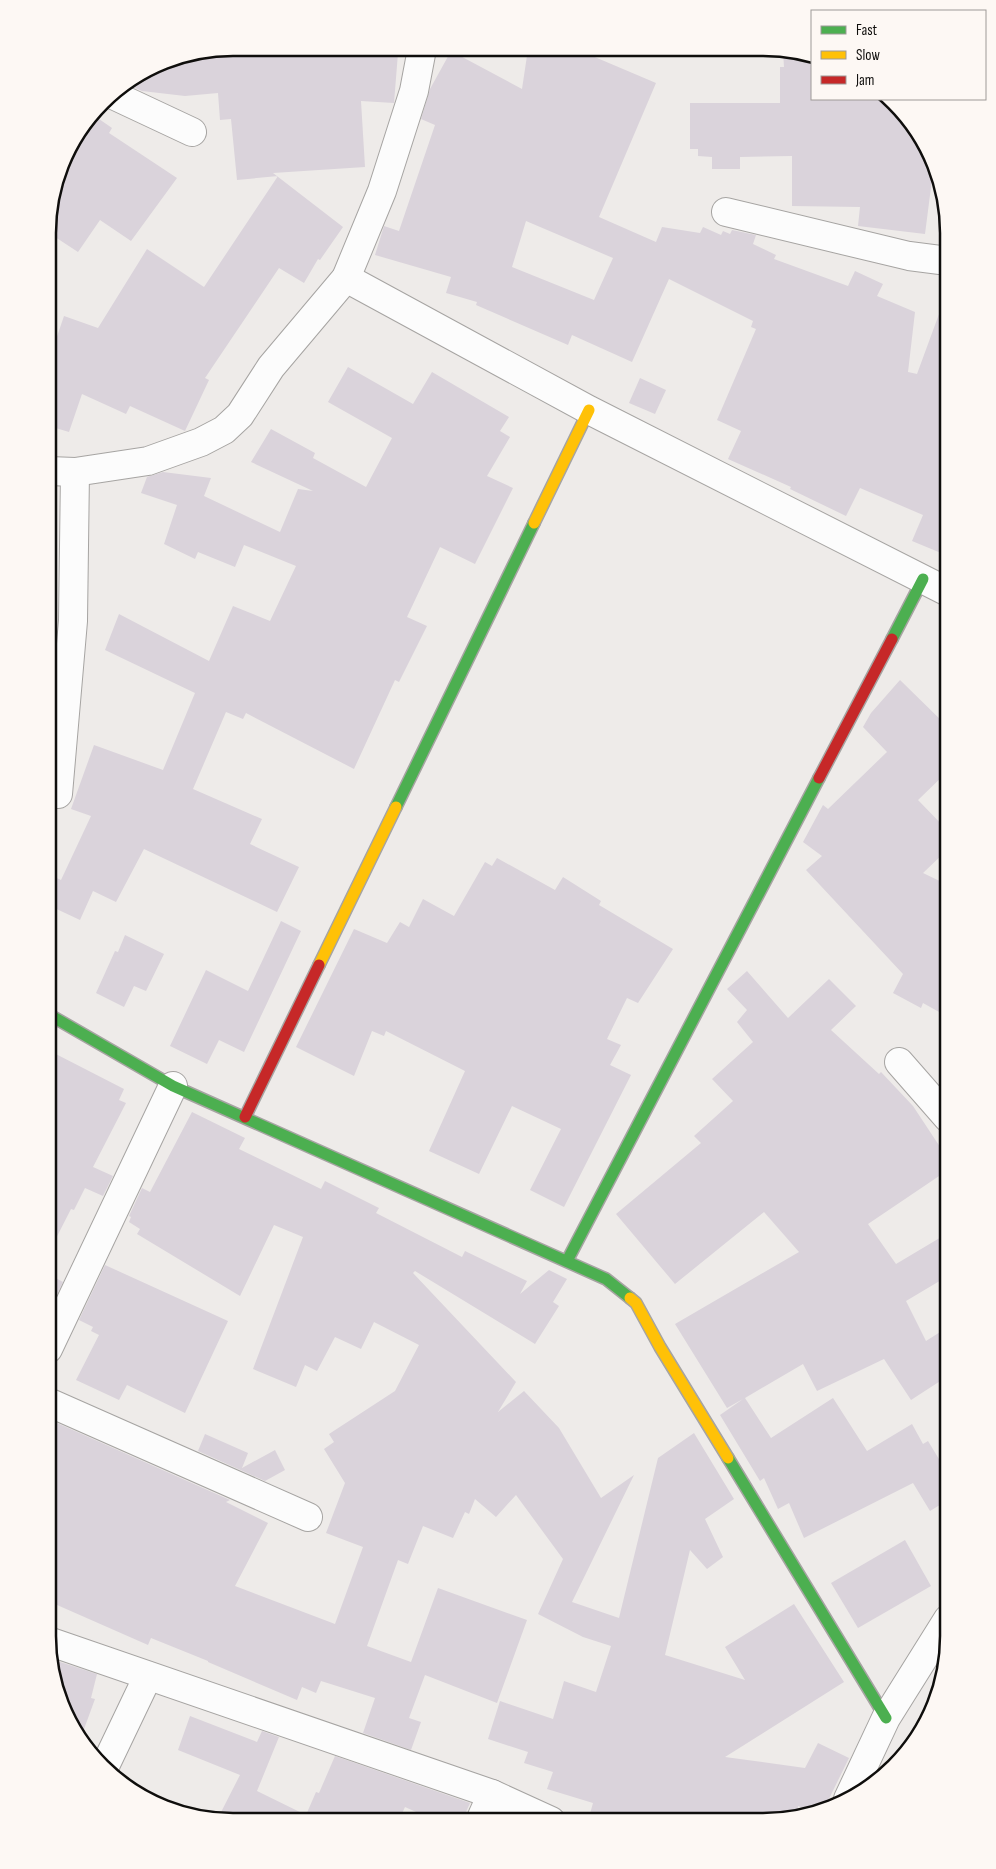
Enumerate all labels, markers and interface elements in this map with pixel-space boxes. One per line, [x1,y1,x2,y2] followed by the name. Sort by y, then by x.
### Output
[811,10,986,100] legend
[856,21,878,40] text: Fast
[856,46,880,65] text: Slow
[855,71,874,90] text: Jam

